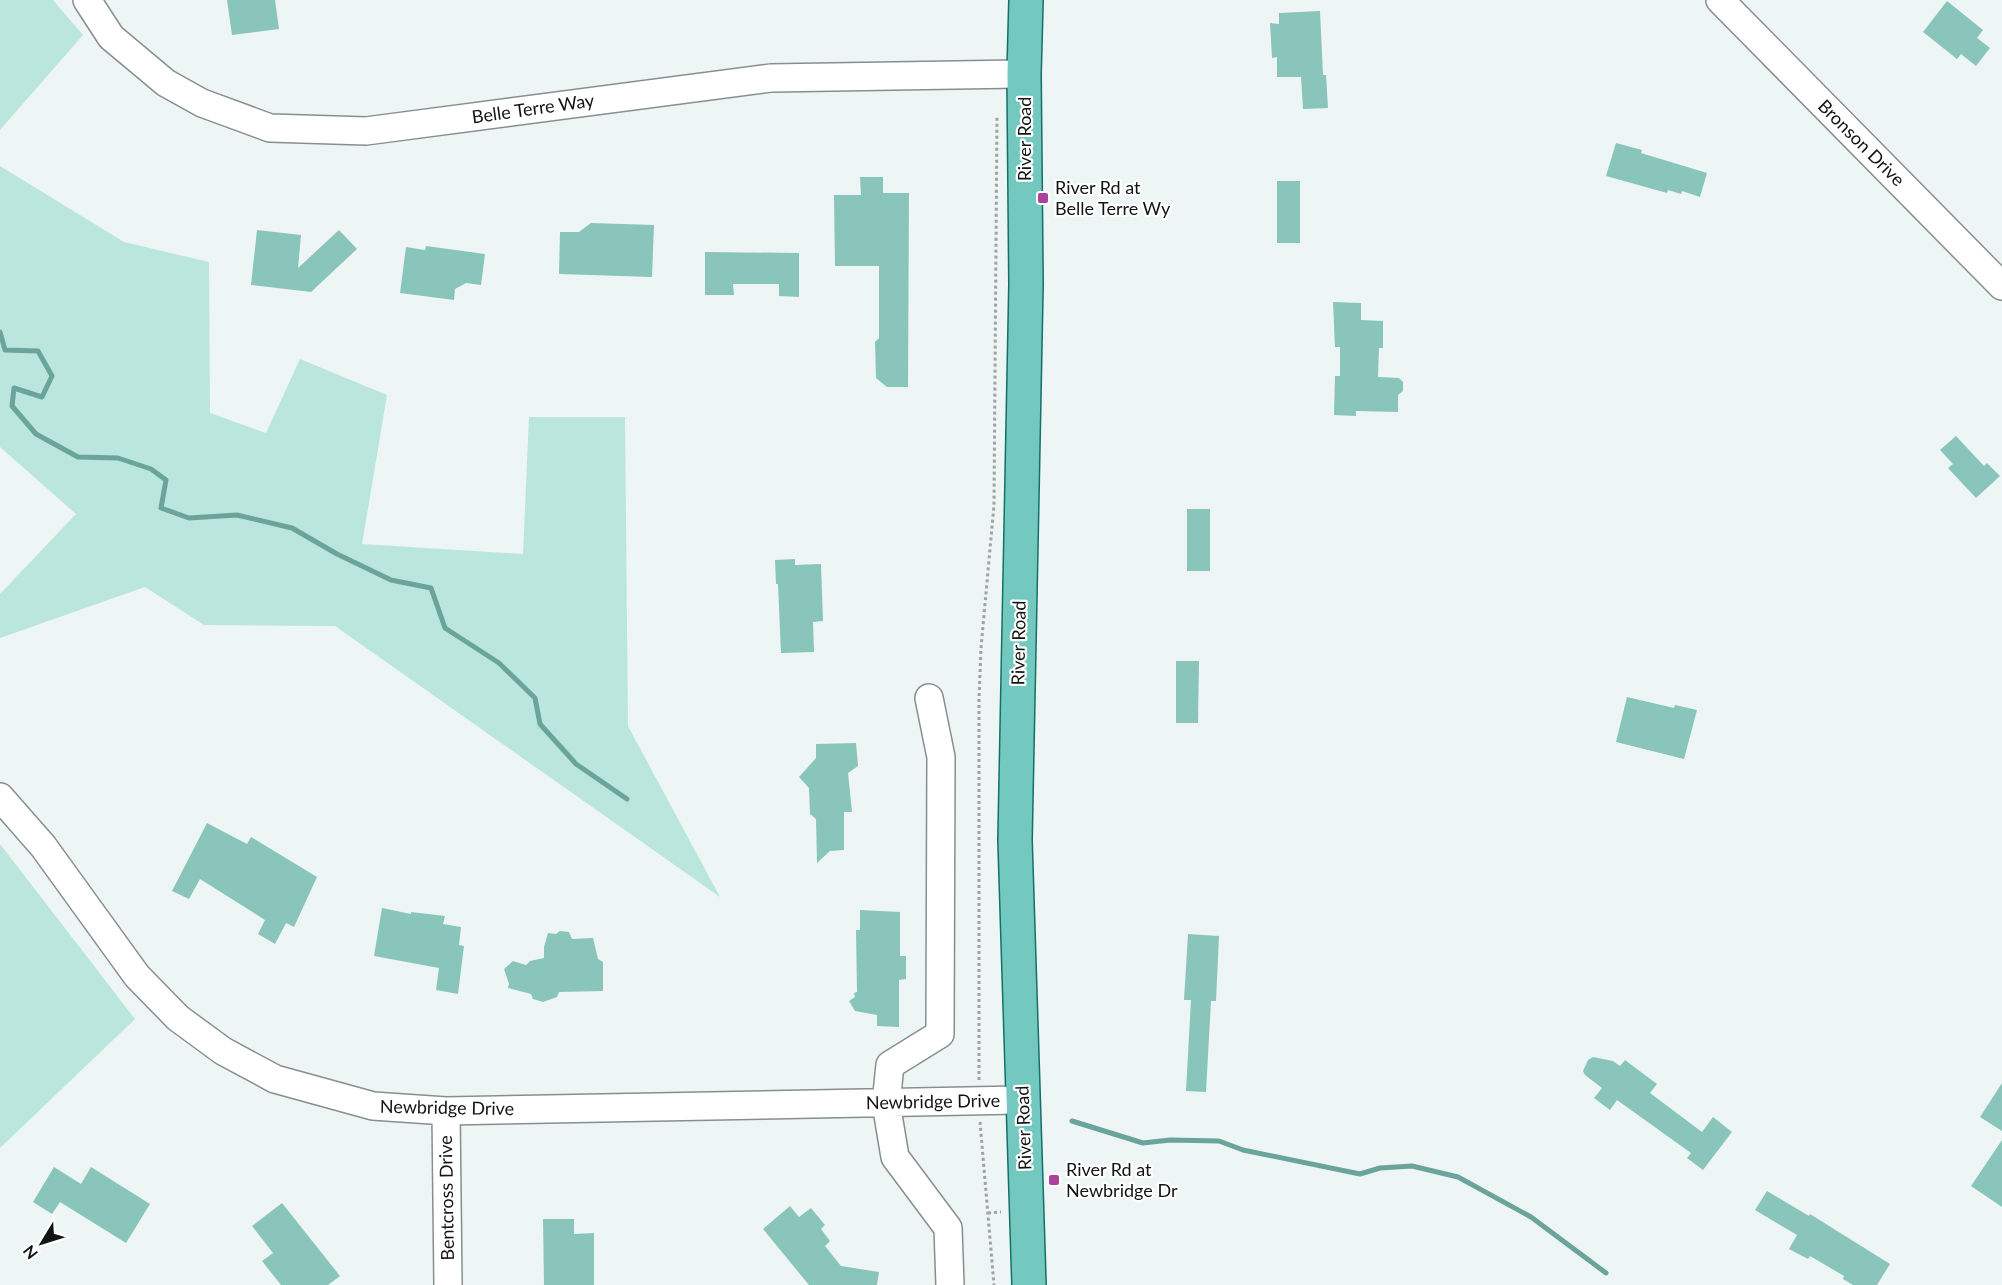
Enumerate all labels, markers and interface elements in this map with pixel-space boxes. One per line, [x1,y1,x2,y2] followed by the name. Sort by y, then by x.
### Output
[470,88,596,127] street label: Belle Terre Way
[1814,94,1910,190] street label: Bronson Drive
[1013,97,1035,181] street label: River Road
[1055,176,1171,219] place label: River Rd at Belle Terre Wy
[1036,191,1050,205] marker: River Rd at Belle Terre Wy
[1006,600,1030,686] street label: River Road
[1011,1085,1035,1171] street label: River Road
[866,1089,1000,1113] street label: Newbridge Drive
[380,1095,514,1119] street label: Newbridge Drive
[434,1135,458,1261] street label: Bentcross Drive
[1066,1158,1178,1201] place label: River Rd at Newbridge Dr
[1047,1173,1061,1187] marker: River Rd at Newbridge Dr
[12,1213,72,1273] north arrow
[19,1242,41,1263] text: N

